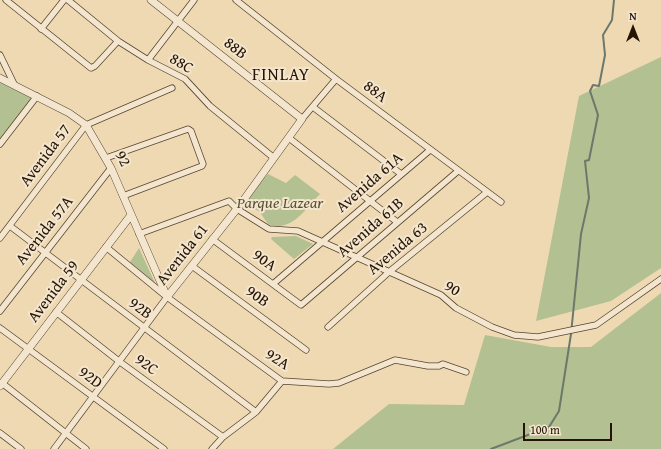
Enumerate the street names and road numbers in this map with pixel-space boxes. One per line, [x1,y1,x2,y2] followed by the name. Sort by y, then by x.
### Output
[219,34,251,64] street label: 88B
[166,50,196,78] street label: 88C
[359,77,391,107] street label: 88A
[17,121,75,191] street label: Avenida 57
[110,148,134,170] street label: 92
[333,149,407,217] street label: Avenida 61A
[12,193,78,269] street label: Avenida 57A
[334,194,408,262] street label: Avenida 61B
[364,218,432,280] street label: Avenida 63
[153,221,213,289] street label: Avenida 61
[248,246,280,276] street label: 90A
[25,257,83,327] street label: Avenida 59
[440,277,464,301] street label: 90
[241,282,273,312] street label: 90B
[124,294,156,324] street label: 92B
[261,345,293,375] street label: 92A
[131,350,161,380] street label: 92C
[74,363,106,393] street label: 92D

